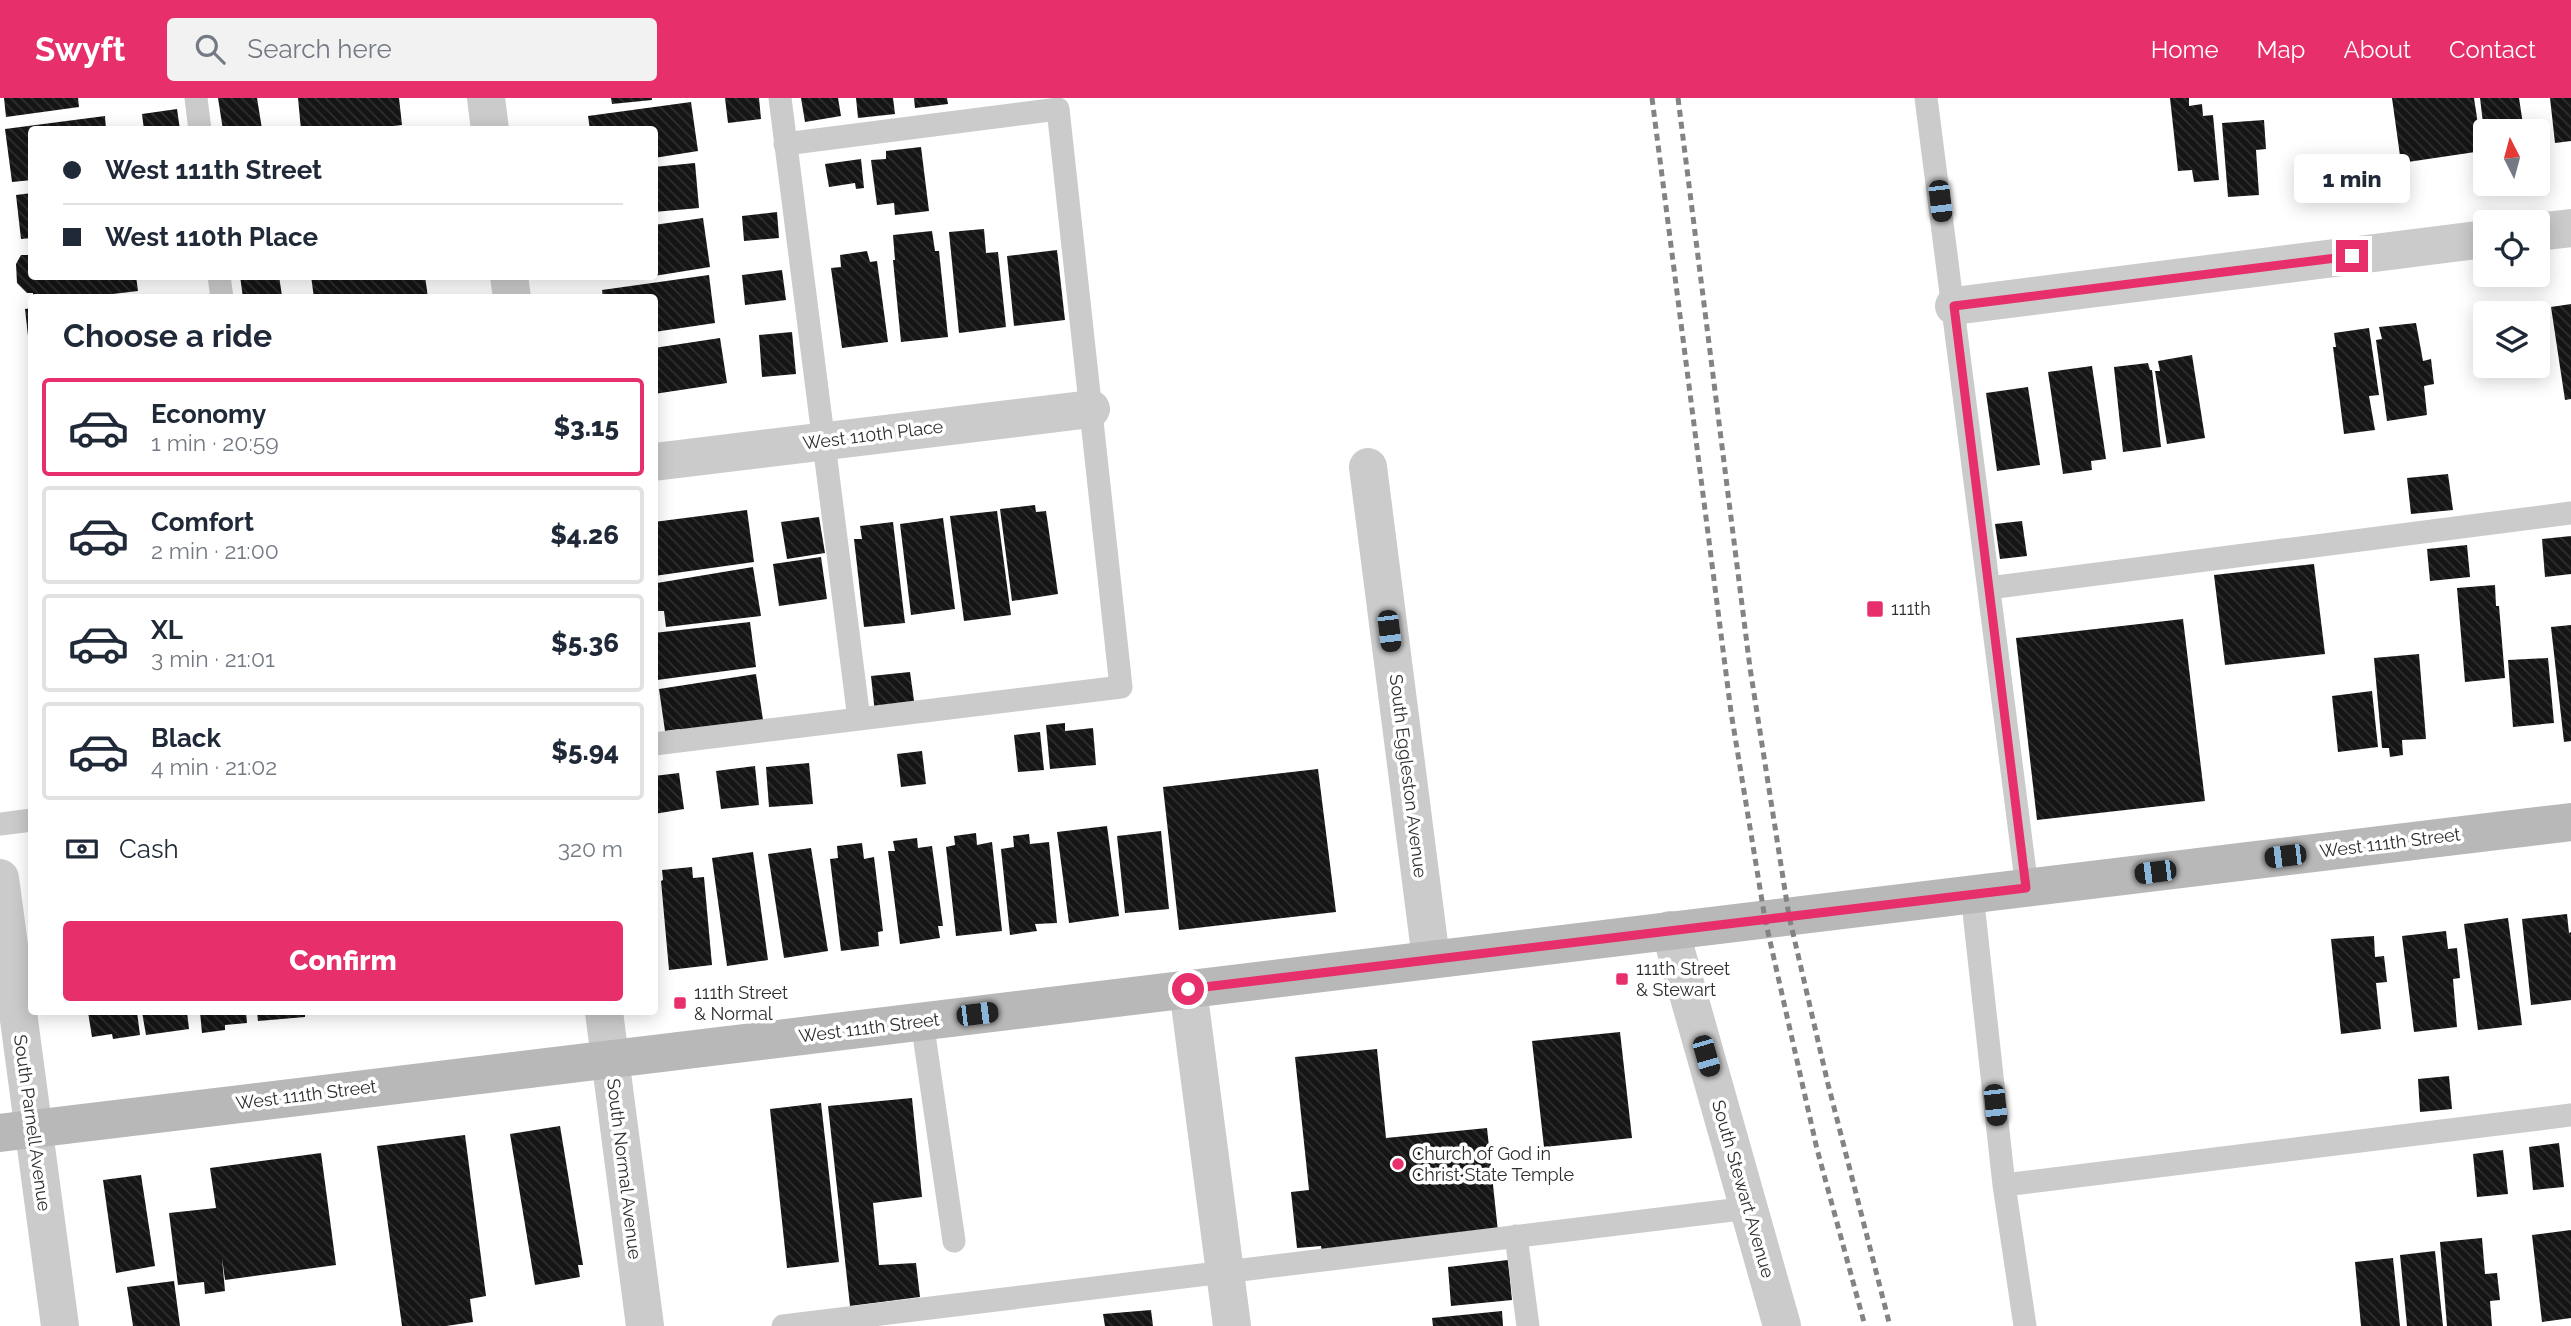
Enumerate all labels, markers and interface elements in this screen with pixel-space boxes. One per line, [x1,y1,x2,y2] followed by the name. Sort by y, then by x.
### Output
[167,18,657,81] search box
[35,30,125,69] text: Swyft
[191,30,229,68] icon: search
[247,34,392,64] text: Search here
[2151,35,2219,64] text: Home
[2257,35,2305,64] text: Map
[2343,35,2411,64] text: About
[2449,35,2536,64] text: Contact
[2473,119,2550,196] north arrow
[2473,119,2550,378] map controls
[105,155,322,185] text: West 111th Street
[2294,155,2410,204] callout: 1 min
[2322,165,2382,192] text: 1 min
[1928,179,1953,223] car
[2473,210,2550,287] button: locate
[105,222,318,252] text: West 110th Place
[2336,240,2368,272] route end
[2473,301,2550,378] button: layers
[63,317,272,354] text: Choose a ride
[67,396,130,459] icon: car
[151,399,266,429] text: Economy
[554,412,619,442] text: $3.15
[802,415,945,454] street label: West 110th Place
[151,429,279,456] text: 1 min · 20:59
[67,504,130,567] icon: car
[151,507,254,537] text: Comfort
[550,520,619,550] text: $4.26
[151,537,279,564] text: 2 min · 21:00
[1891,598,1931,619] place label: 111th
[1865,599,1885,619] marker: 111th
[1377,609,1402,653] car
[67,612,130,675] icon: car
[151,615,183,645] text: XL
[551,628,619,658] text: $5.36
[151,645,275,672] text: 3 min · 21:01
[1386,673,1431,879] street label: South Eggleston Avenue
[67,720,130,783] icon: car
[151,723,221,753] text: Black
[551,736,619,766] text: $5.94
[151,753,277,780] text: 4 min · 21:02
[2318,823,2462,862] street label: West 111th Street
[63,830,101,868] icon: cash
[119,834,179,864] text: Cash
[558,835,623,862] text: 320 m
[2263,843,2308,869] car
[2133,859,2178,885] car
[63,921,623,1001] button: Confirm
[1636,958,1730,1000] place label: 111th Street & Stewart
[1614,971,1630,987] marker: 111th Street & Stewart
[1172,973,1204,1005] route start
[694,982,788,1024] place label: 111th Street & Normal
[672,995,688,1011] marker: 111th Street & Normal
[955,1001,1000,1027] car
[797,1008,941,1047] street label: West 111th Street
[10,1033,55,1213] street label: South Parnell Avenue
[1691,1033,1722,1079] car
[234,1075,378,1114] street label: West 111th Street
[603,1077,646,1261] street label: South Normal Avenue
[1983,1083,2008,1127] car
[1708,1097,1779,1281] street label: South Stewart Avenue
[1412,1143,1575,1185] place label: Church of God in Christ State Temple
[1390,1156,1406,1172] marker: Church of God in Christ State Temple

